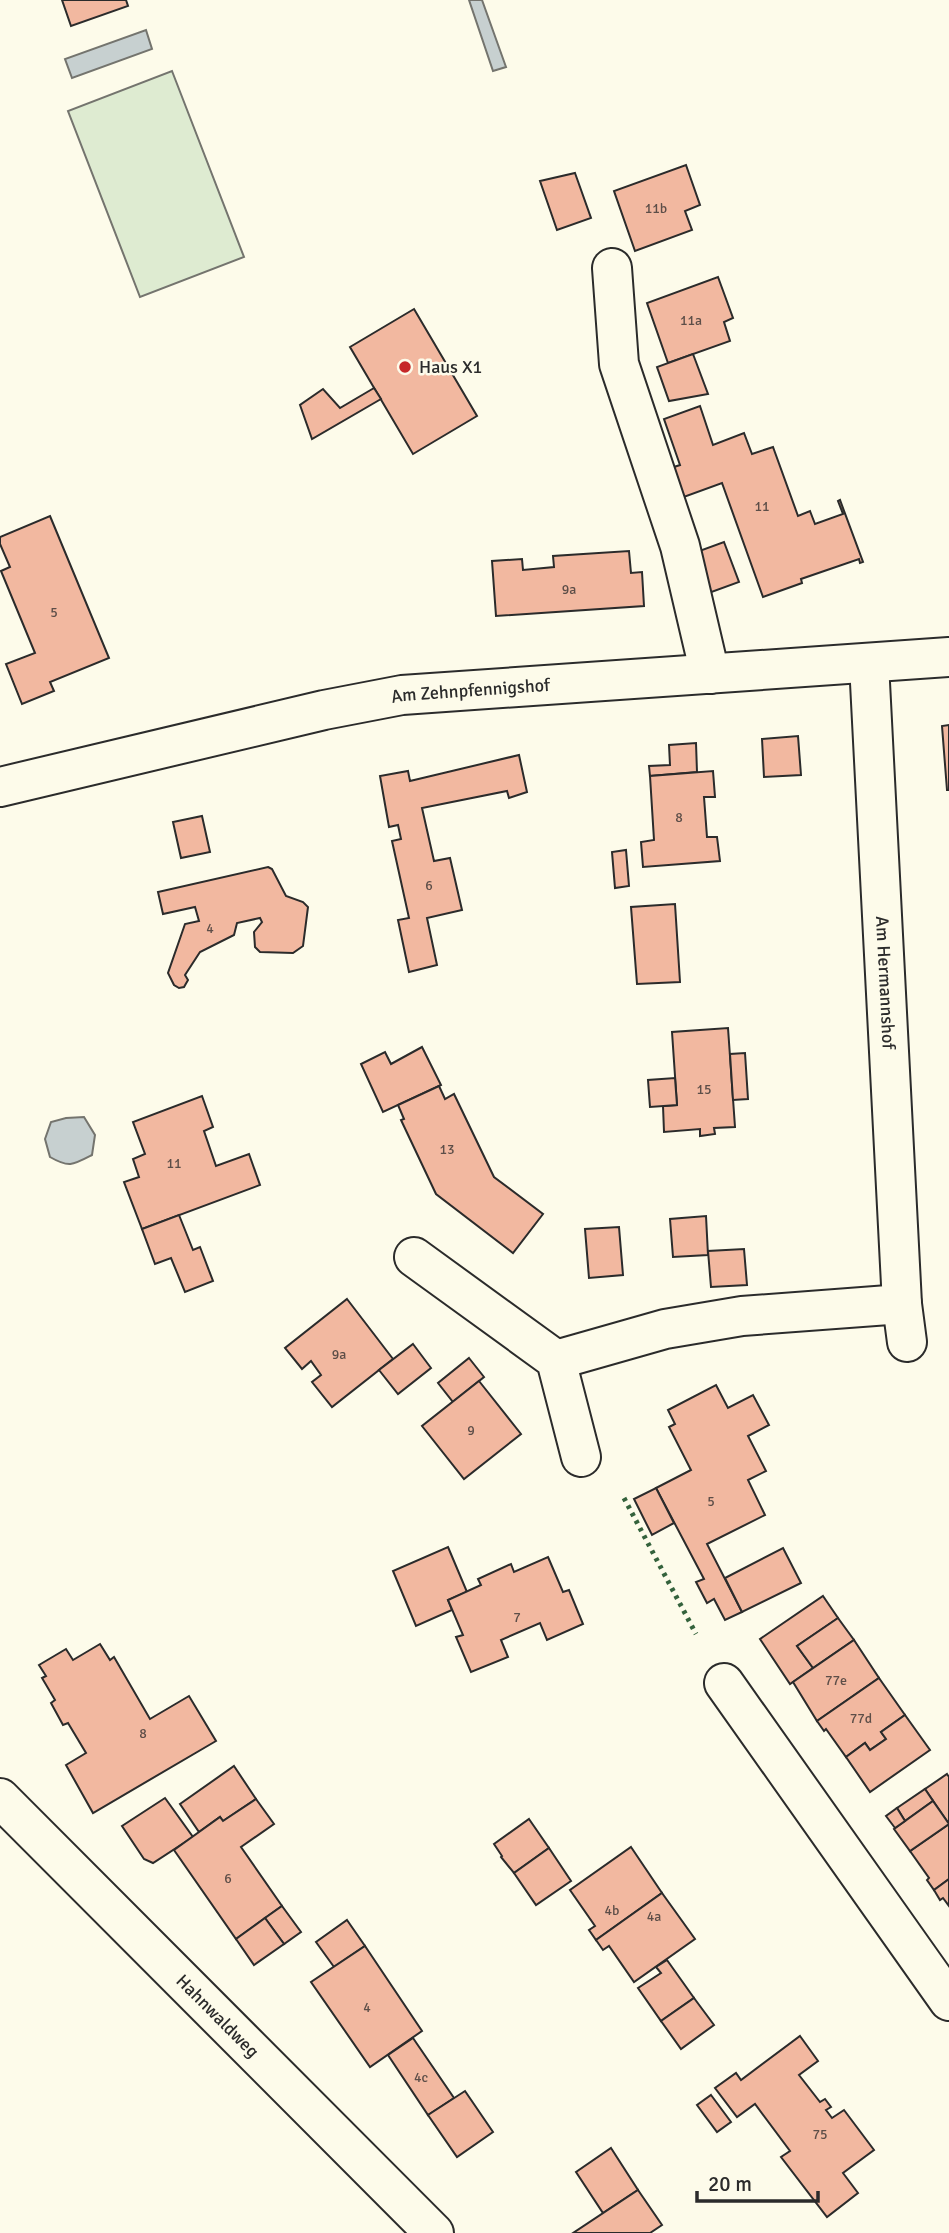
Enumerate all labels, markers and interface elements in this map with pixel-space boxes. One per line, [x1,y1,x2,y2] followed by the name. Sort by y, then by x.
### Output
[645,200,667,217] house number: 11b
[680,312,702,329] house number: 11a
[419,356,482,378] place label: Haus X1
[397,359,413,375] marker: Haus X1
[754,498,770,515] house number: 11
[562,581,576,598] house number: 9a
[50,604,58,621] house number: 5
[389,674,551,708] street label: Am Zehnpfennigshof
[675,809,683,826] house number: 8
[425,877,433,894] house number: 6
[871,915,900,1051] street label: Am Hermannshof
[206,920,214,937] house number: 4
[696,1081,712,1098] house number: 15
[439,1141,455,1158] house number: 13
[166,1155,182,1172] house number: 11
[332,1346,346,1363] house number: 9a
[467,1422,475,1439] house number: 9
[707,1493,715,1510] house number: 5
[513,1609,521,1626] house number: 7
[825,1672,847,1689] house number: 77e
[850,1710,872,1727] house number: 77d
[139,1725,147,1742] house number: 8
[224,1870,232,1887] house number: 6
[605,1902,619,1919] house number: 4b
[647,1908,661,1925] house number: 4a
[171,1970,264,2062] street label: Hahnwaldweg
[363,1999,371,2016] house number: 4
[414,2069,428,2086] house number: 4c
[812,2126,828,2143] house number: 75
[697,2160,818,2204] scale bar
[708,2171,752,2197] text: 20 m

